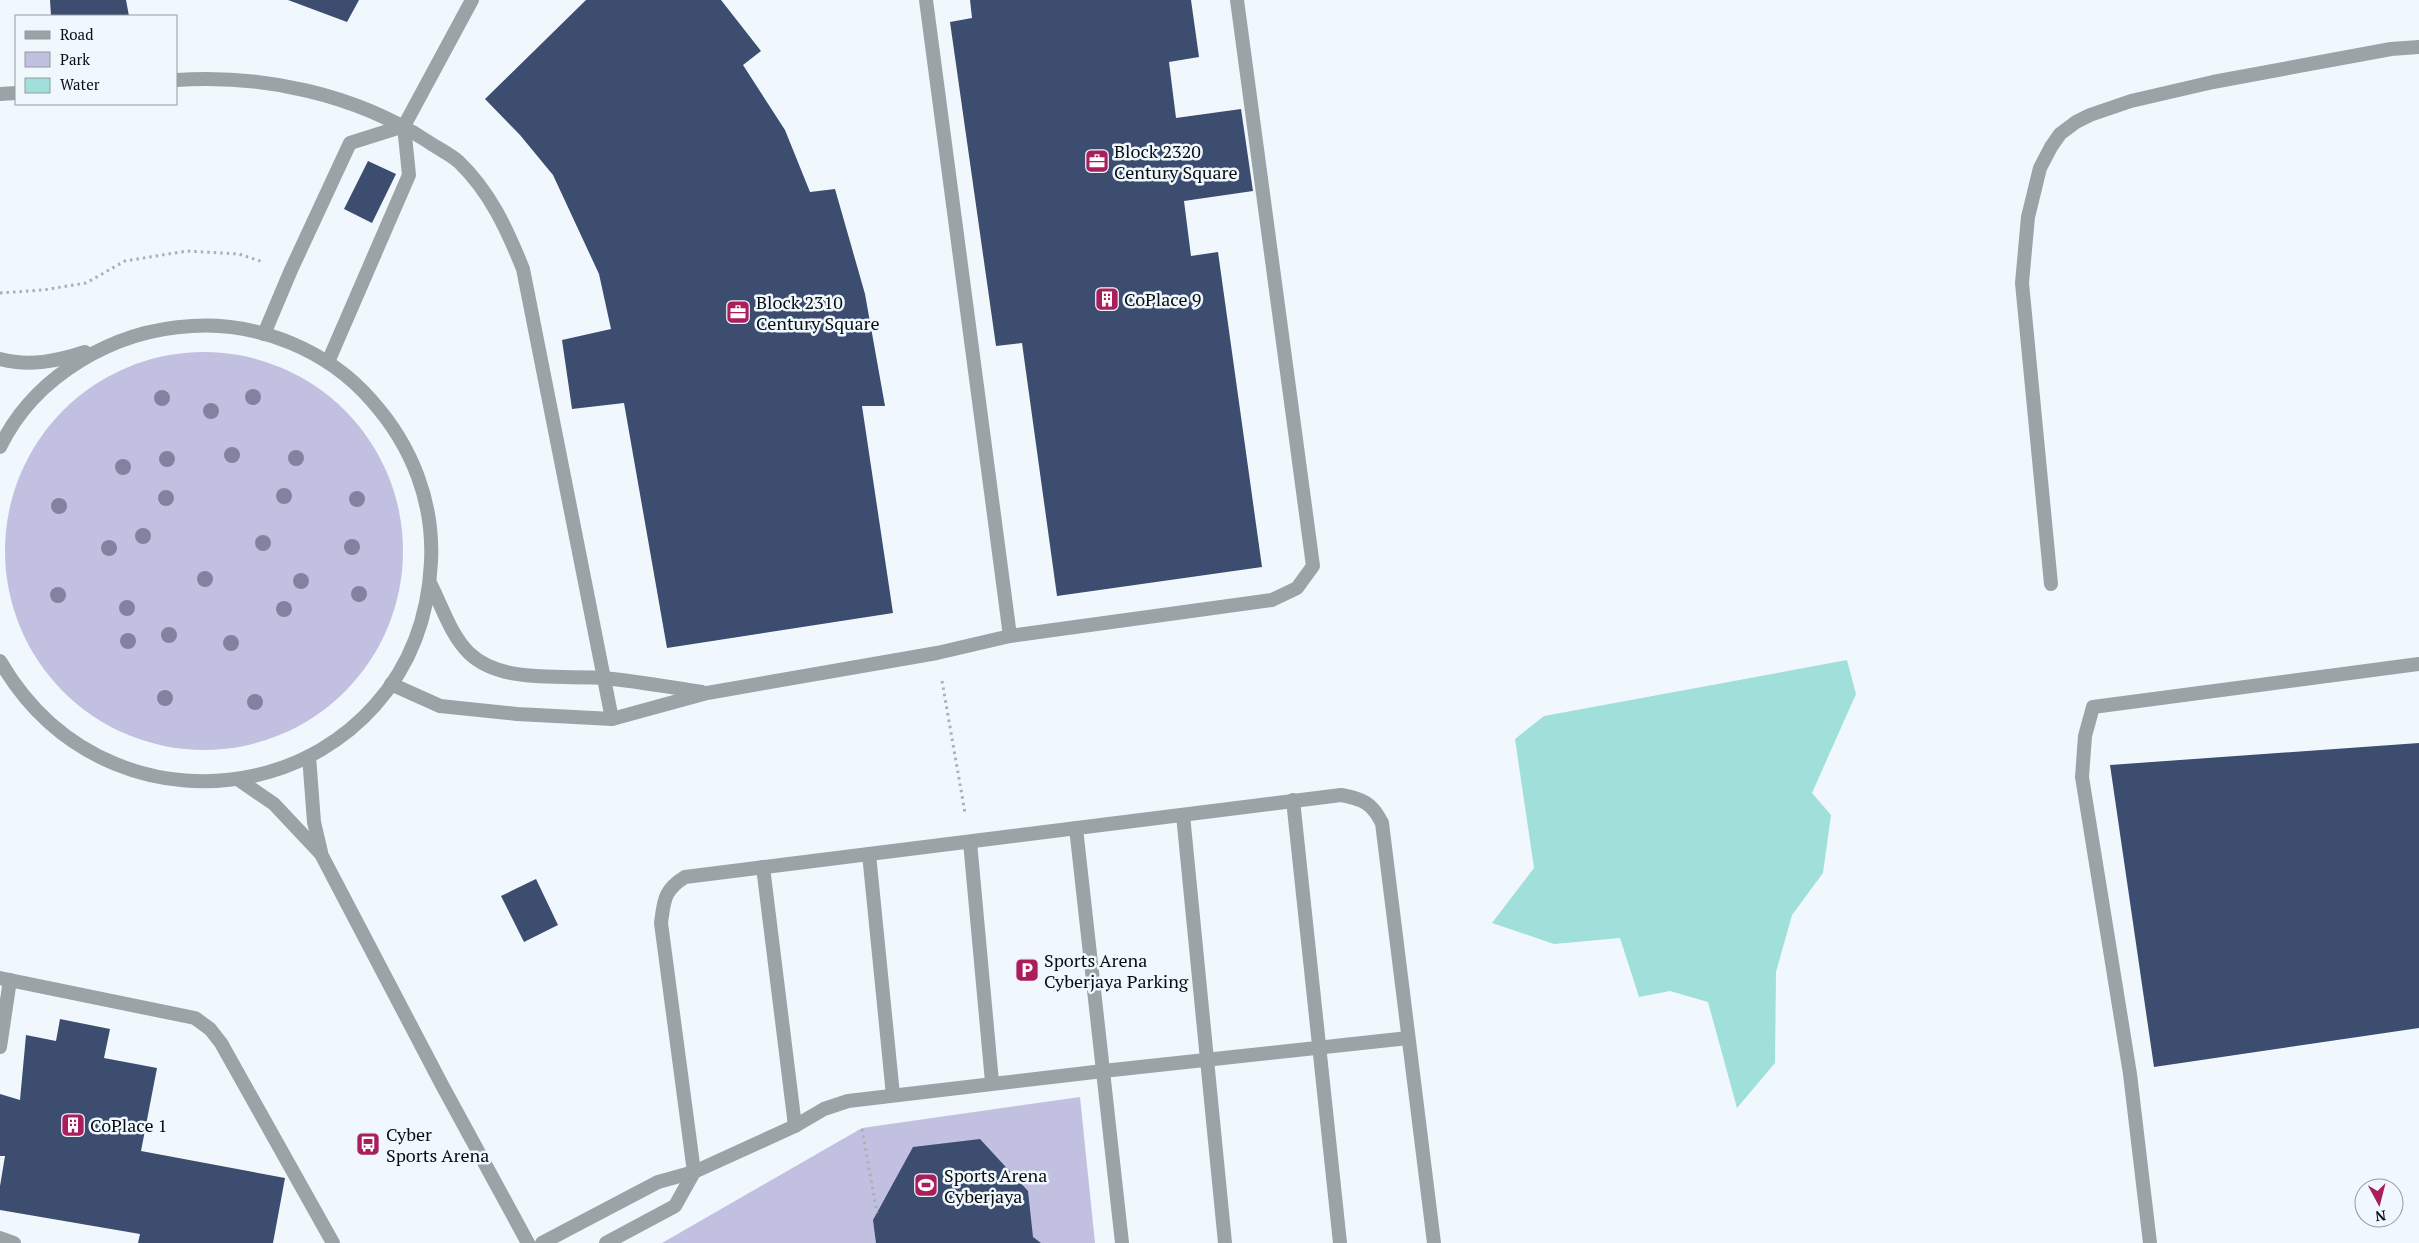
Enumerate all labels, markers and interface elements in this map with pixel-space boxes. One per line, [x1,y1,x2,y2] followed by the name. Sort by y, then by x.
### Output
[15,15,178,105] legend
[60,24,93,44] text: Road
[60,49,90,69] text: Park
[60,74,100,94] text: Water
[1114,139,1238,184] place label: Block 2320 Century Square
[1084,148,1110,174] office icon: Block 2320 Century Square
[1094,286,1120,312] building icon: CoPlace 9
[1124,287,1201,311] place label: CoPlace 9
[756,290,880,335] place label: Block 2310 Century Square
[725,299,751,325] office icon: Block 2310 Century Square
[1044,948,1189,993] place label: Sports Arena Cyberjaya Parking
[1014,957,1040,983] parking icon: Sports Arena Cyberjaya Parking
[60,1112,86,1138] building icon: CoPlace 1
[90,1113,167,1137] place label: CoPlace 1
[386,1122,489,1167] place label: Cyber Sports Arena
[355,1131,381,1157] bus stop icon: Cyber Sports Arena
[944,1163,1047,1208] place label: Sports Arena Cyberjaya
[913,1172,939,1198] sports icon: Sports Arena Cyberjaya
[2354,1178,2404,1228] north arrow
[2374,1206,2387,1227] text: N

